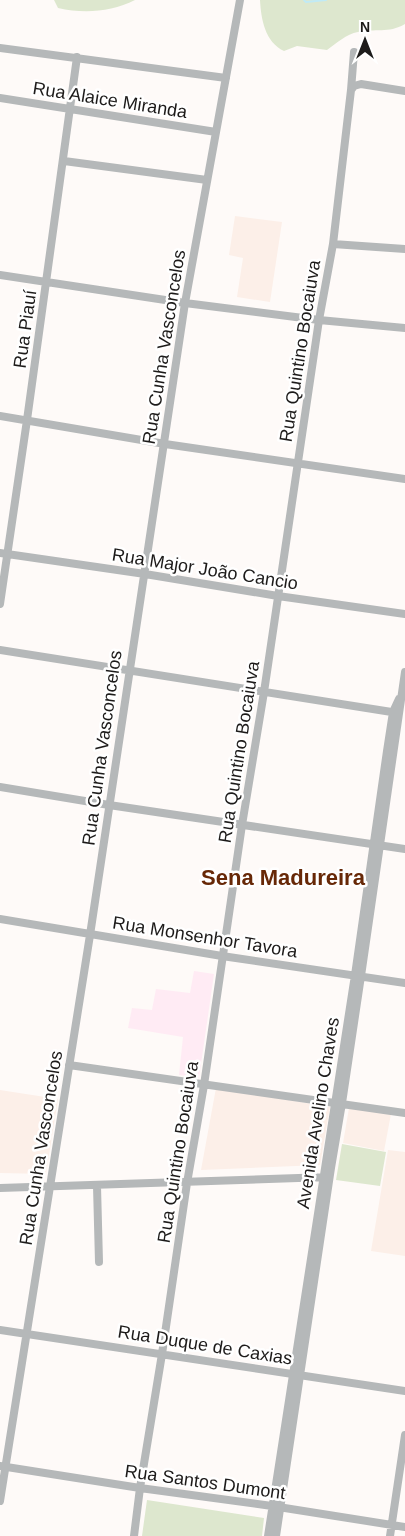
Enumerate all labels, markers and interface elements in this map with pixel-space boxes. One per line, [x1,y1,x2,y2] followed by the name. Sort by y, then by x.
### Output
[340,15,390,65] north arrow
[360,19,370,35] text: N
[31,78,190,122] street label: Rua Alaice Miranda
[139,248,189,446] street label: Rua Cunha Vasconcelos
[276,258,324,443] street label: Rua Quintino Bocaiuva
[10,288,40,370] street label: Rua Piauí
[111,544,299,594] street label: Rua Major João Cancio
[78,649,126,847] street label: Rua Cunha Vasconcelos
[215,659,263,844] street label: Rua Quintino Bocaiuva
[201,865,366,890] district label: Sena Madureira
[111,913,300,962] street label: Rua Monsenhor Tavora
[293,1016,343,1210] street label: Avenida Avelino Chaves
[16,1049,66,1247] street label: Rua Cunha Vasconcelos
[154,1059,202,1244] street label: Rua Quintino Bocaiuva
[116,1321,294,1369] street label: Rua Duque de Caxias
[123,1461,287,1503] street label: Rua Santos Dumont

